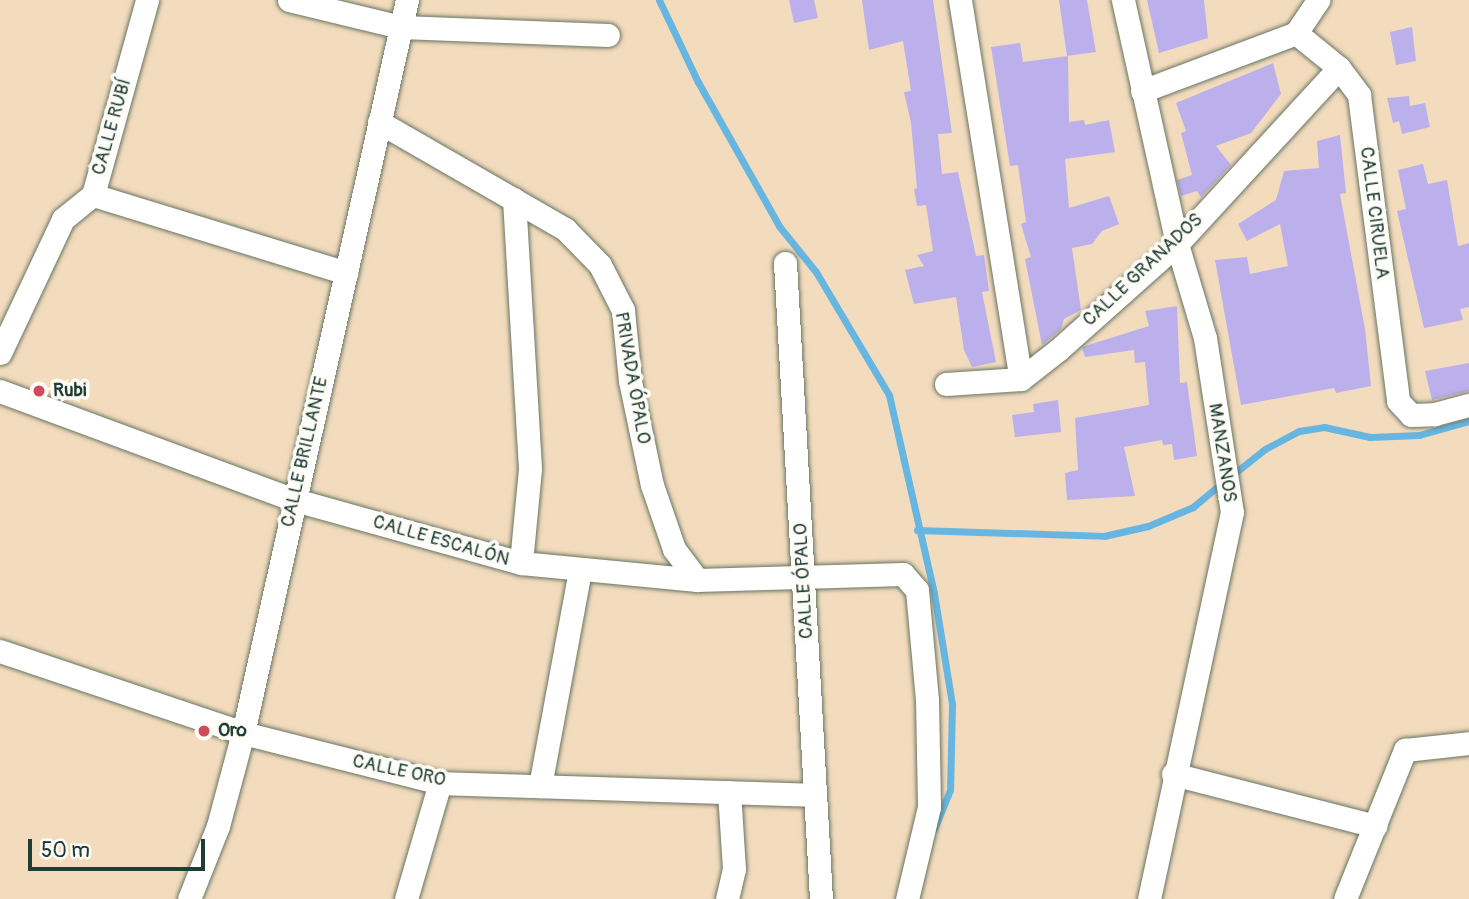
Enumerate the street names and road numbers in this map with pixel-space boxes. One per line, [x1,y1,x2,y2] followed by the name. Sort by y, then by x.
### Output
[87,76,137,178] street label: CALLE RUBÍ
[1355,146,1393,280] street label: CALLE CIRUELA
[1078,209,1208,331] street label: CALLE GRANADOS
[609,310,655,446] street label: PRIVADA ÓPALO
[277,375,333,529] street label: CALLE BRILLANTE
[1203,402,1241,504] street label: MANZANOS
[370,511,512,571] street label: CALLE ESCALÓN
[790,523,818,639] street label: CALLE ÓPALO
[350,750,448,792] street label: CALLE ORO

